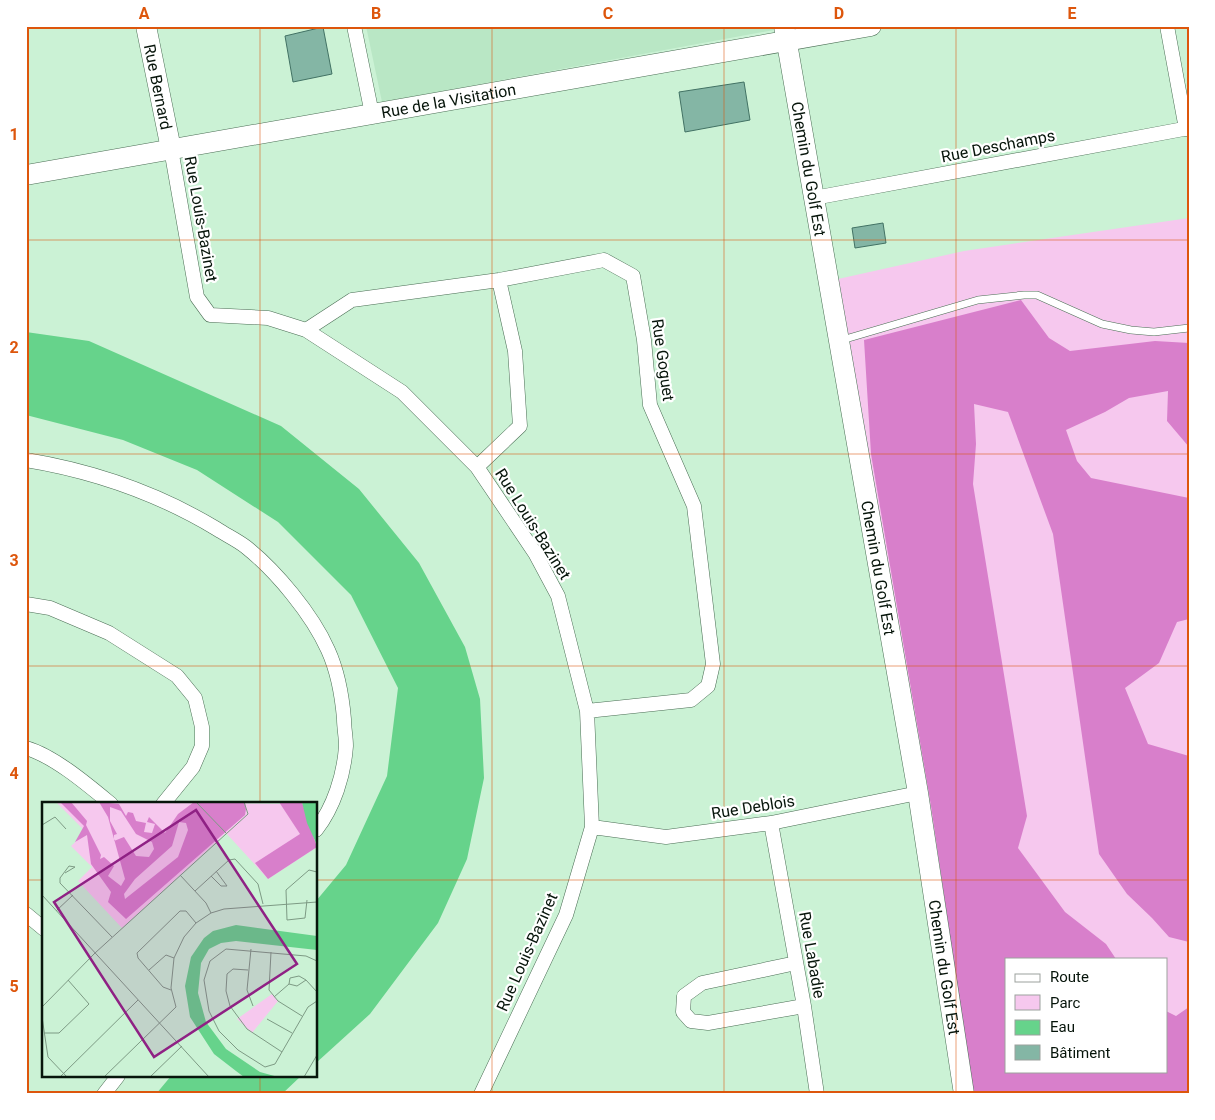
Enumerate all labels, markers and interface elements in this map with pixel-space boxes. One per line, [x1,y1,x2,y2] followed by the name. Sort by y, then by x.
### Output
[139,4,150,23] text: A
[371,4,381,23] text: B
[603,4,613,23] text: C
[834,4,844,23] text: D
[1068,4,1077,23] text: E
[140,42,176,131] street label: Rue Bernard
[380,79,517,122] street label: Rue de la Visitation
[788,100,830,238] street label: Chemin du Golf Est
[9,125,19,144] text: 1
[939,126,1057,166] street label: Rue Deschamps
[181,155,221,283] street label: Rue Louis-Bazinet
[648,318,678,402] street label: Rue Goguet
[9,338,19,357] text: 2
[491,465,575,583] street label: Rue Louis-Bazinet
[858,499,900,637] street label: Chemin du Golf Est
[9,551,19,570] text: 3
[9,764,19,783] text: 4
[710,791,796,823] street label: Rue Deblois
[42,802,318,1078] inset map
[492,890,562,1014] street label: Rue Louis-Bazinet
[925,899,964,1036] street label: Chemin du Golf Est
[795,910,829,1000] street label: Rue Labadie
[1005,958,1168,1072] legend
[1050,968,1089,986] text: Route
[9,977,19,996] text: 5
[1050,994,1080,1012] text: Parc
[1050,1018,1075,1036] text: Eau
[1050,1044,1110,1062] text: Bâtiment

